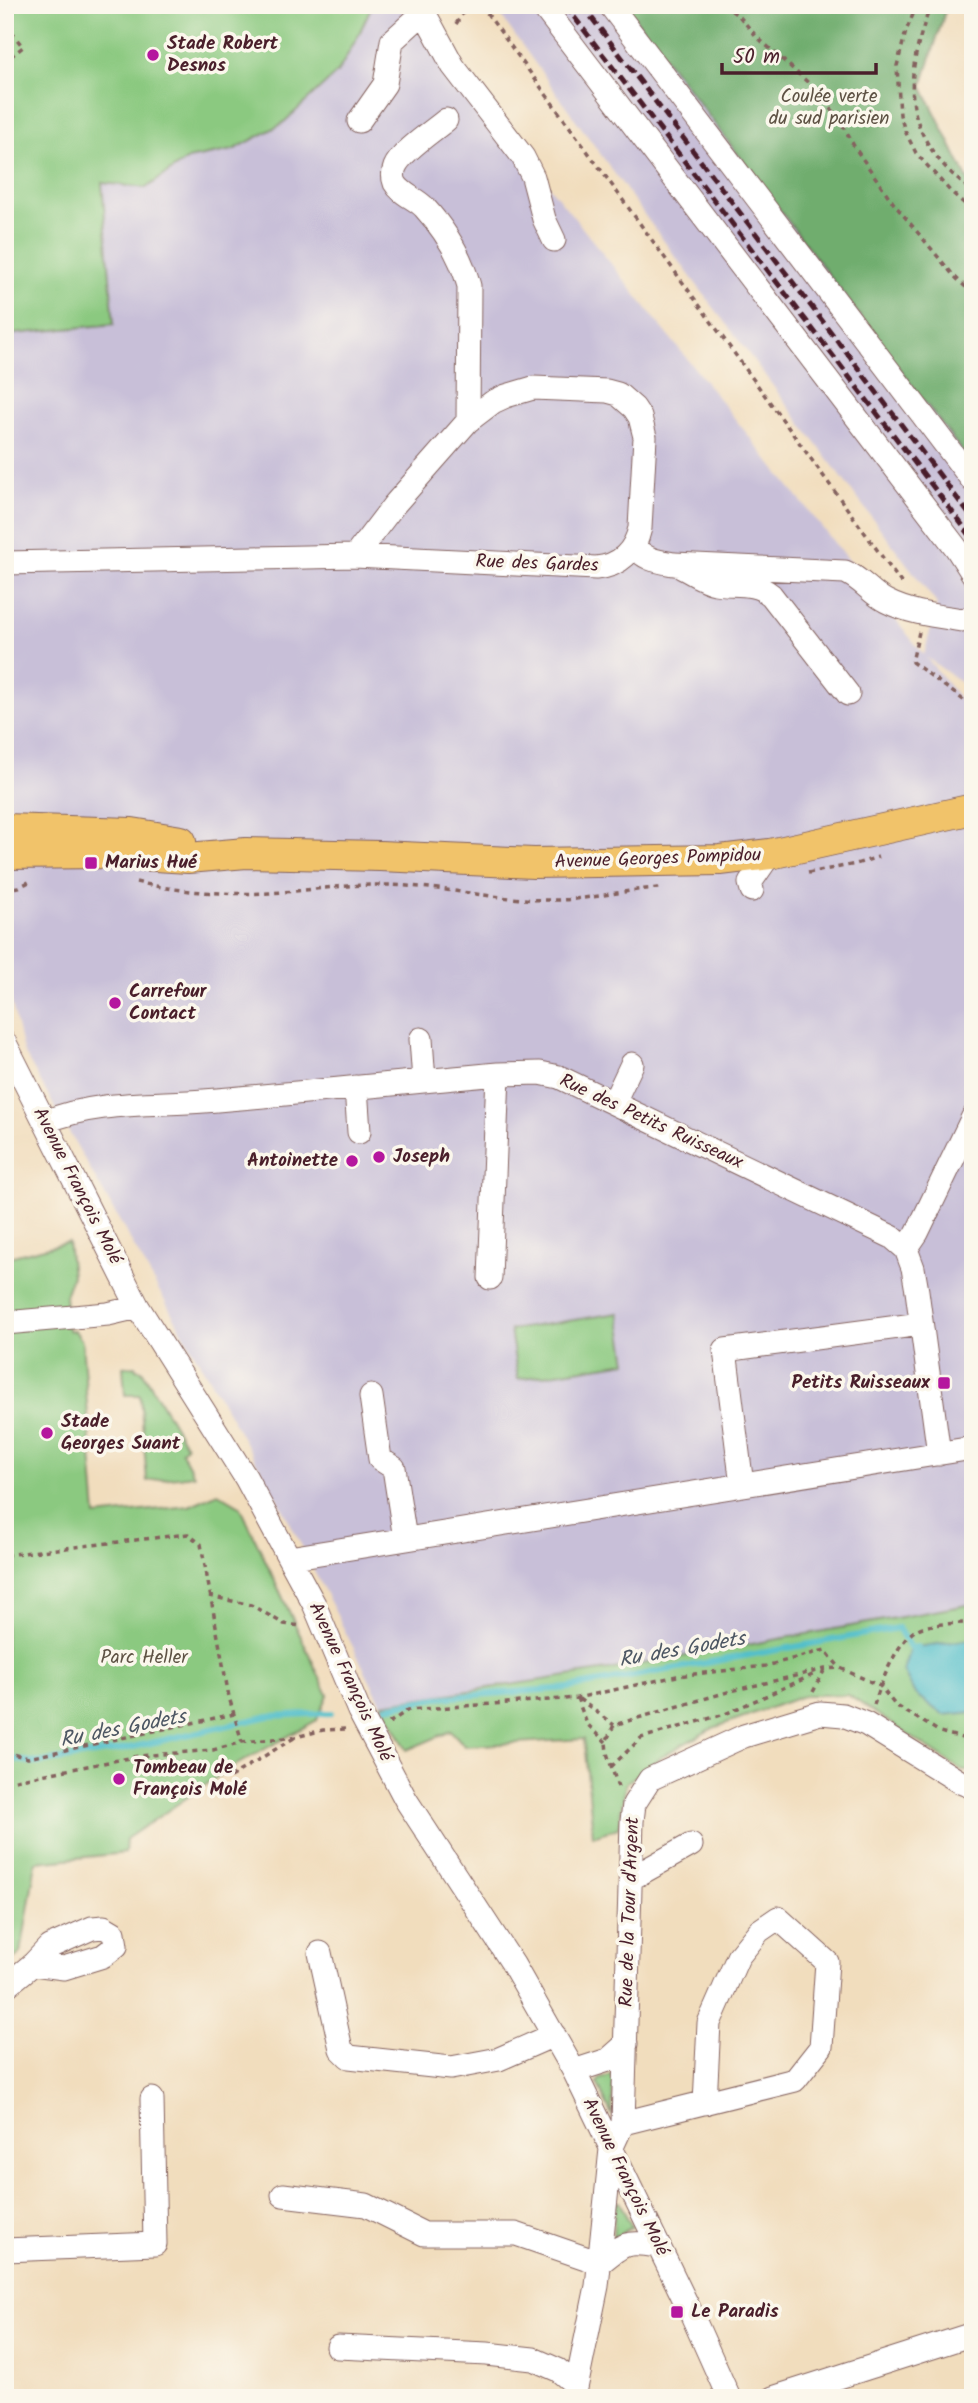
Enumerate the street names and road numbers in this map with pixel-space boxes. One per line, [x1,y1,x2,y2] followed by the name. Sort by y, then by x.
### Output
[475,547,599,581] street label: Rue des Gardes
[554,840,762,878] street label: Avenue Georges Pompidou
[554,1066,749,1178] street label: Rue des Petits Ruisseaux
[24,1102,130,1270] street label: Avenue François Molé
[300,1597,400,1767] street label: Avenue François Molé
[612,1816,648,2008] street label: Rue de la Tour d'Argent
[574,2093,677,2262] street label: Avenue François Molé

